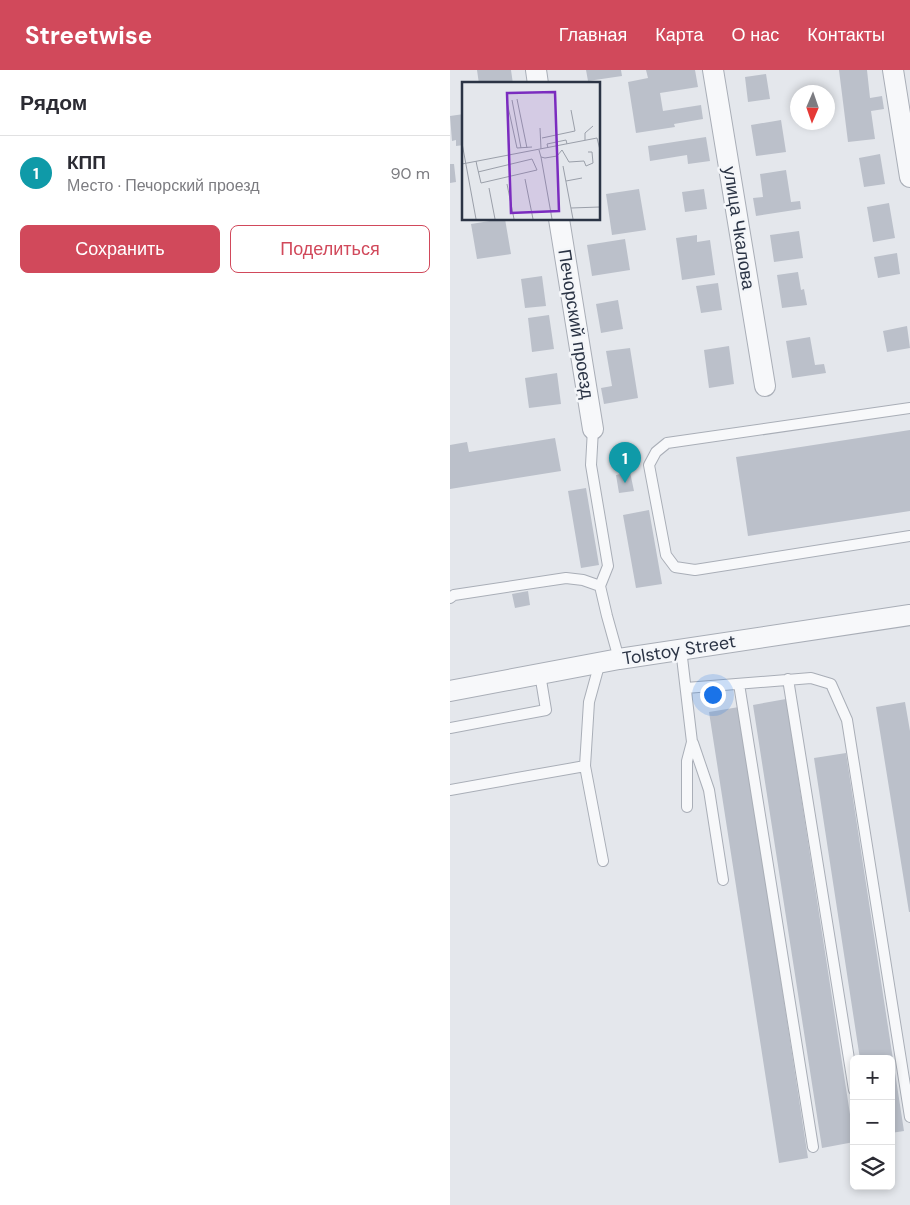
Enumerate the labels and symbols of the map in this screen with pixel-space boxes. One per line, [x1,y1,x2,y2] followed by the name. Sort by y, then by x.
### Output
[462,82,600,220] inset map
[790,85,835,130] north arrow
[717,165,761,292] street label: улица Чкалова
[552,247,600,401] street label: Печорский проезд
[609,442,641,483] pin: 1
[621,629,737,671] street label: Tolstoy Street
[700,682,726,708] your location

